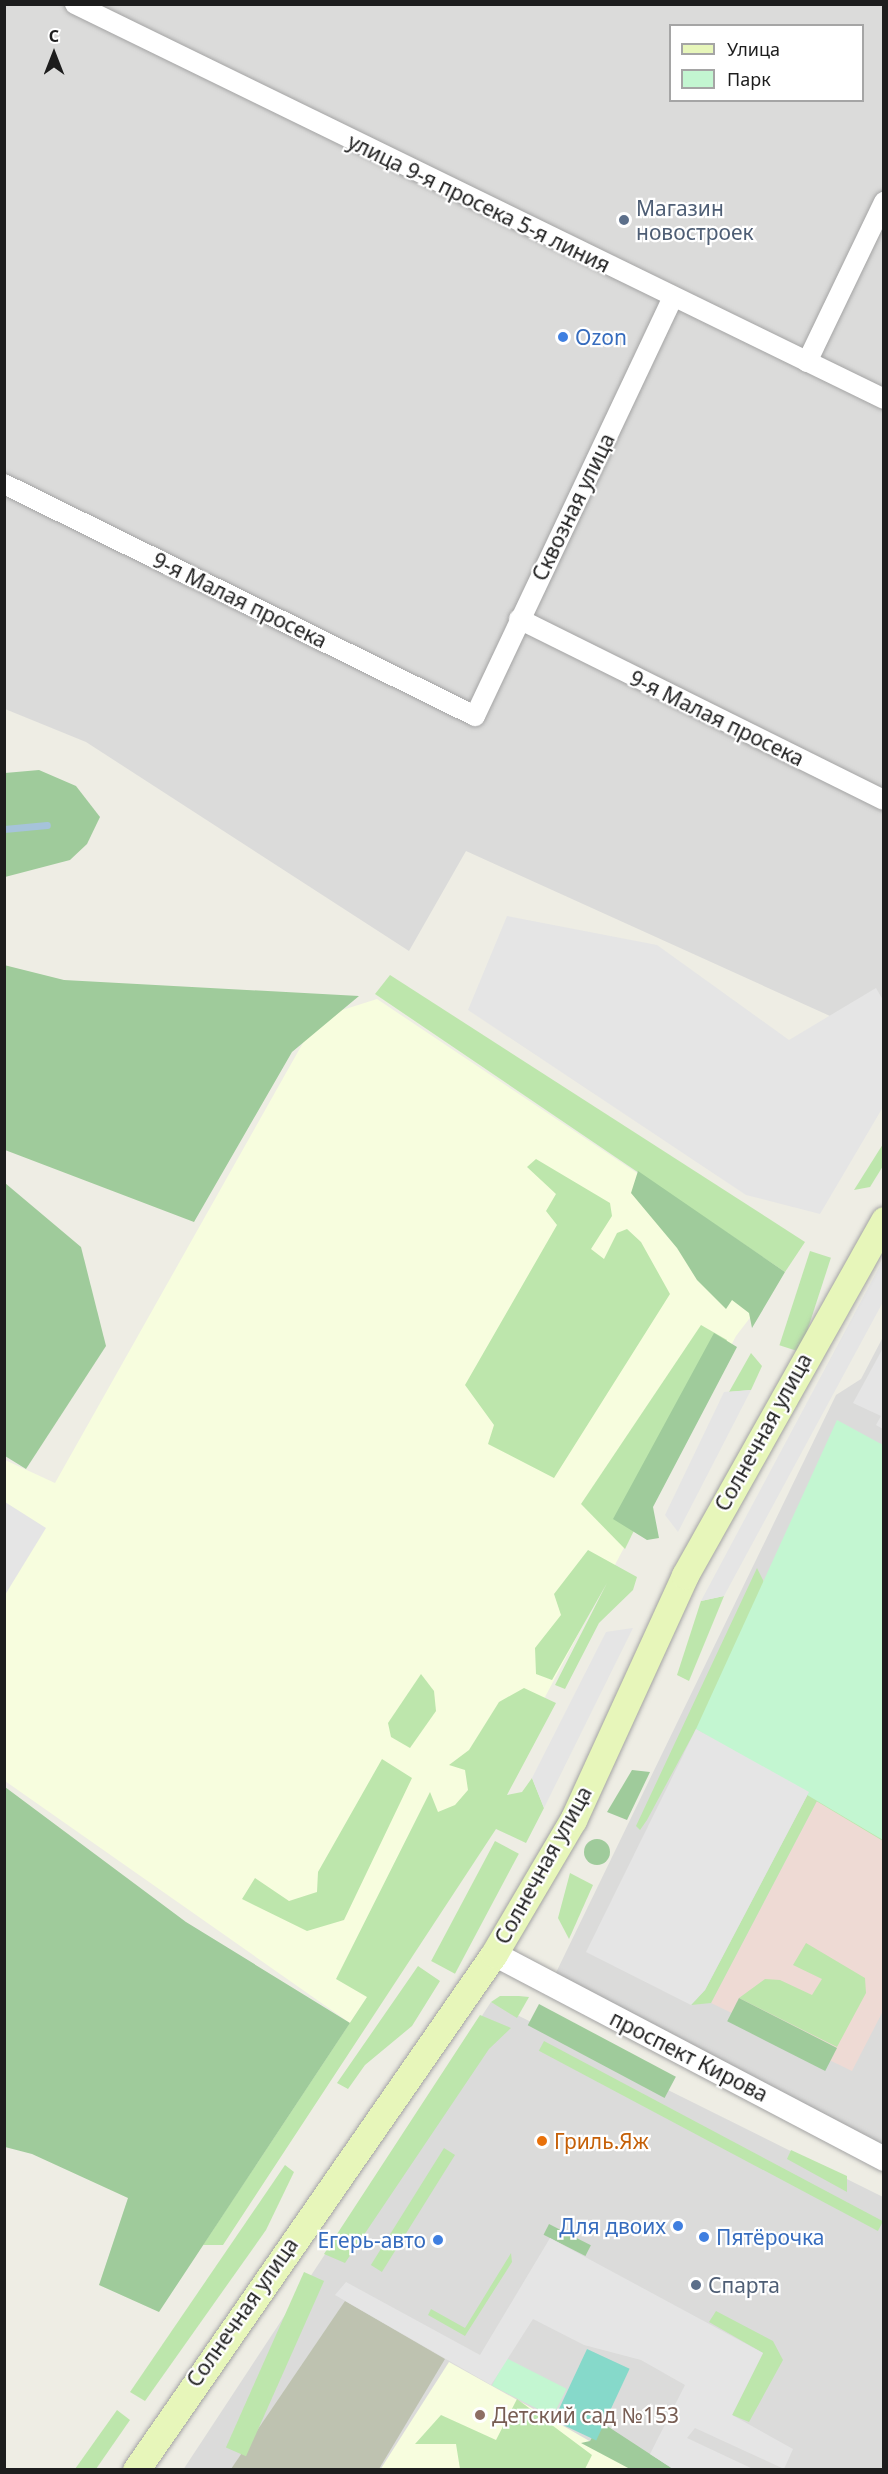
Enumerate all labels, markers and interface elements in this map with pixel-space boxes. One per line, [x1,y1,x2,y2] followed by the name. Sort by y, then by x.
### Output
[24,24,84,84] north arrow
[669,24,864,102] legend
[49,25,59,47] text: С
[727,37,780,61] text: Улица
[727,67,771,91] text: Парк
[344,128,614,278] street label: улица 9-я просека 5-я линия
[636,195,754,245] place label: Магазин новостроек
[617,213,631,227] marker: Магазин новостроек
[575,324,627,350] place label: Ozon
[556,330,570,344] marker: Ozon
[526,429,620,585] street label: Сквозная улица
[149,547,331,653] street label: 9-я Малая просека
[626,665,808,771] street label: 9-я Малая просека
[709,1349,817,1515] street label: Солнечная улица
[489,1782,597,1948] street label: Солнечная улица
[606,2005,772,2107] street label: проспект Кирова
[554,2128,649,2154] place label: Гриль.Яж
[535,2134,549,2148] marker: Гриль.Яж
[559,2213,666,2239] place label: Для двоих
[671,2219,685,2233] marker: Для двоих
[716,2224,824,2250] place label: Пятёрочка
[317,2227,426,2253] place label: Егерь-авто
[697,2230,711,2244] marker: Пятёрочка
[181,2232,303,2392] street label: Солнечная улица
[431,2233,445,2247] marker: Егерь-авто
[708,2272,780,2298] place label: Спарта
[689,2278,703,2292] marker: Спарта
[492,2402,679,2428] place label: Детский сад №153
[473,2408,487,2422] marker: Детский сад №153

